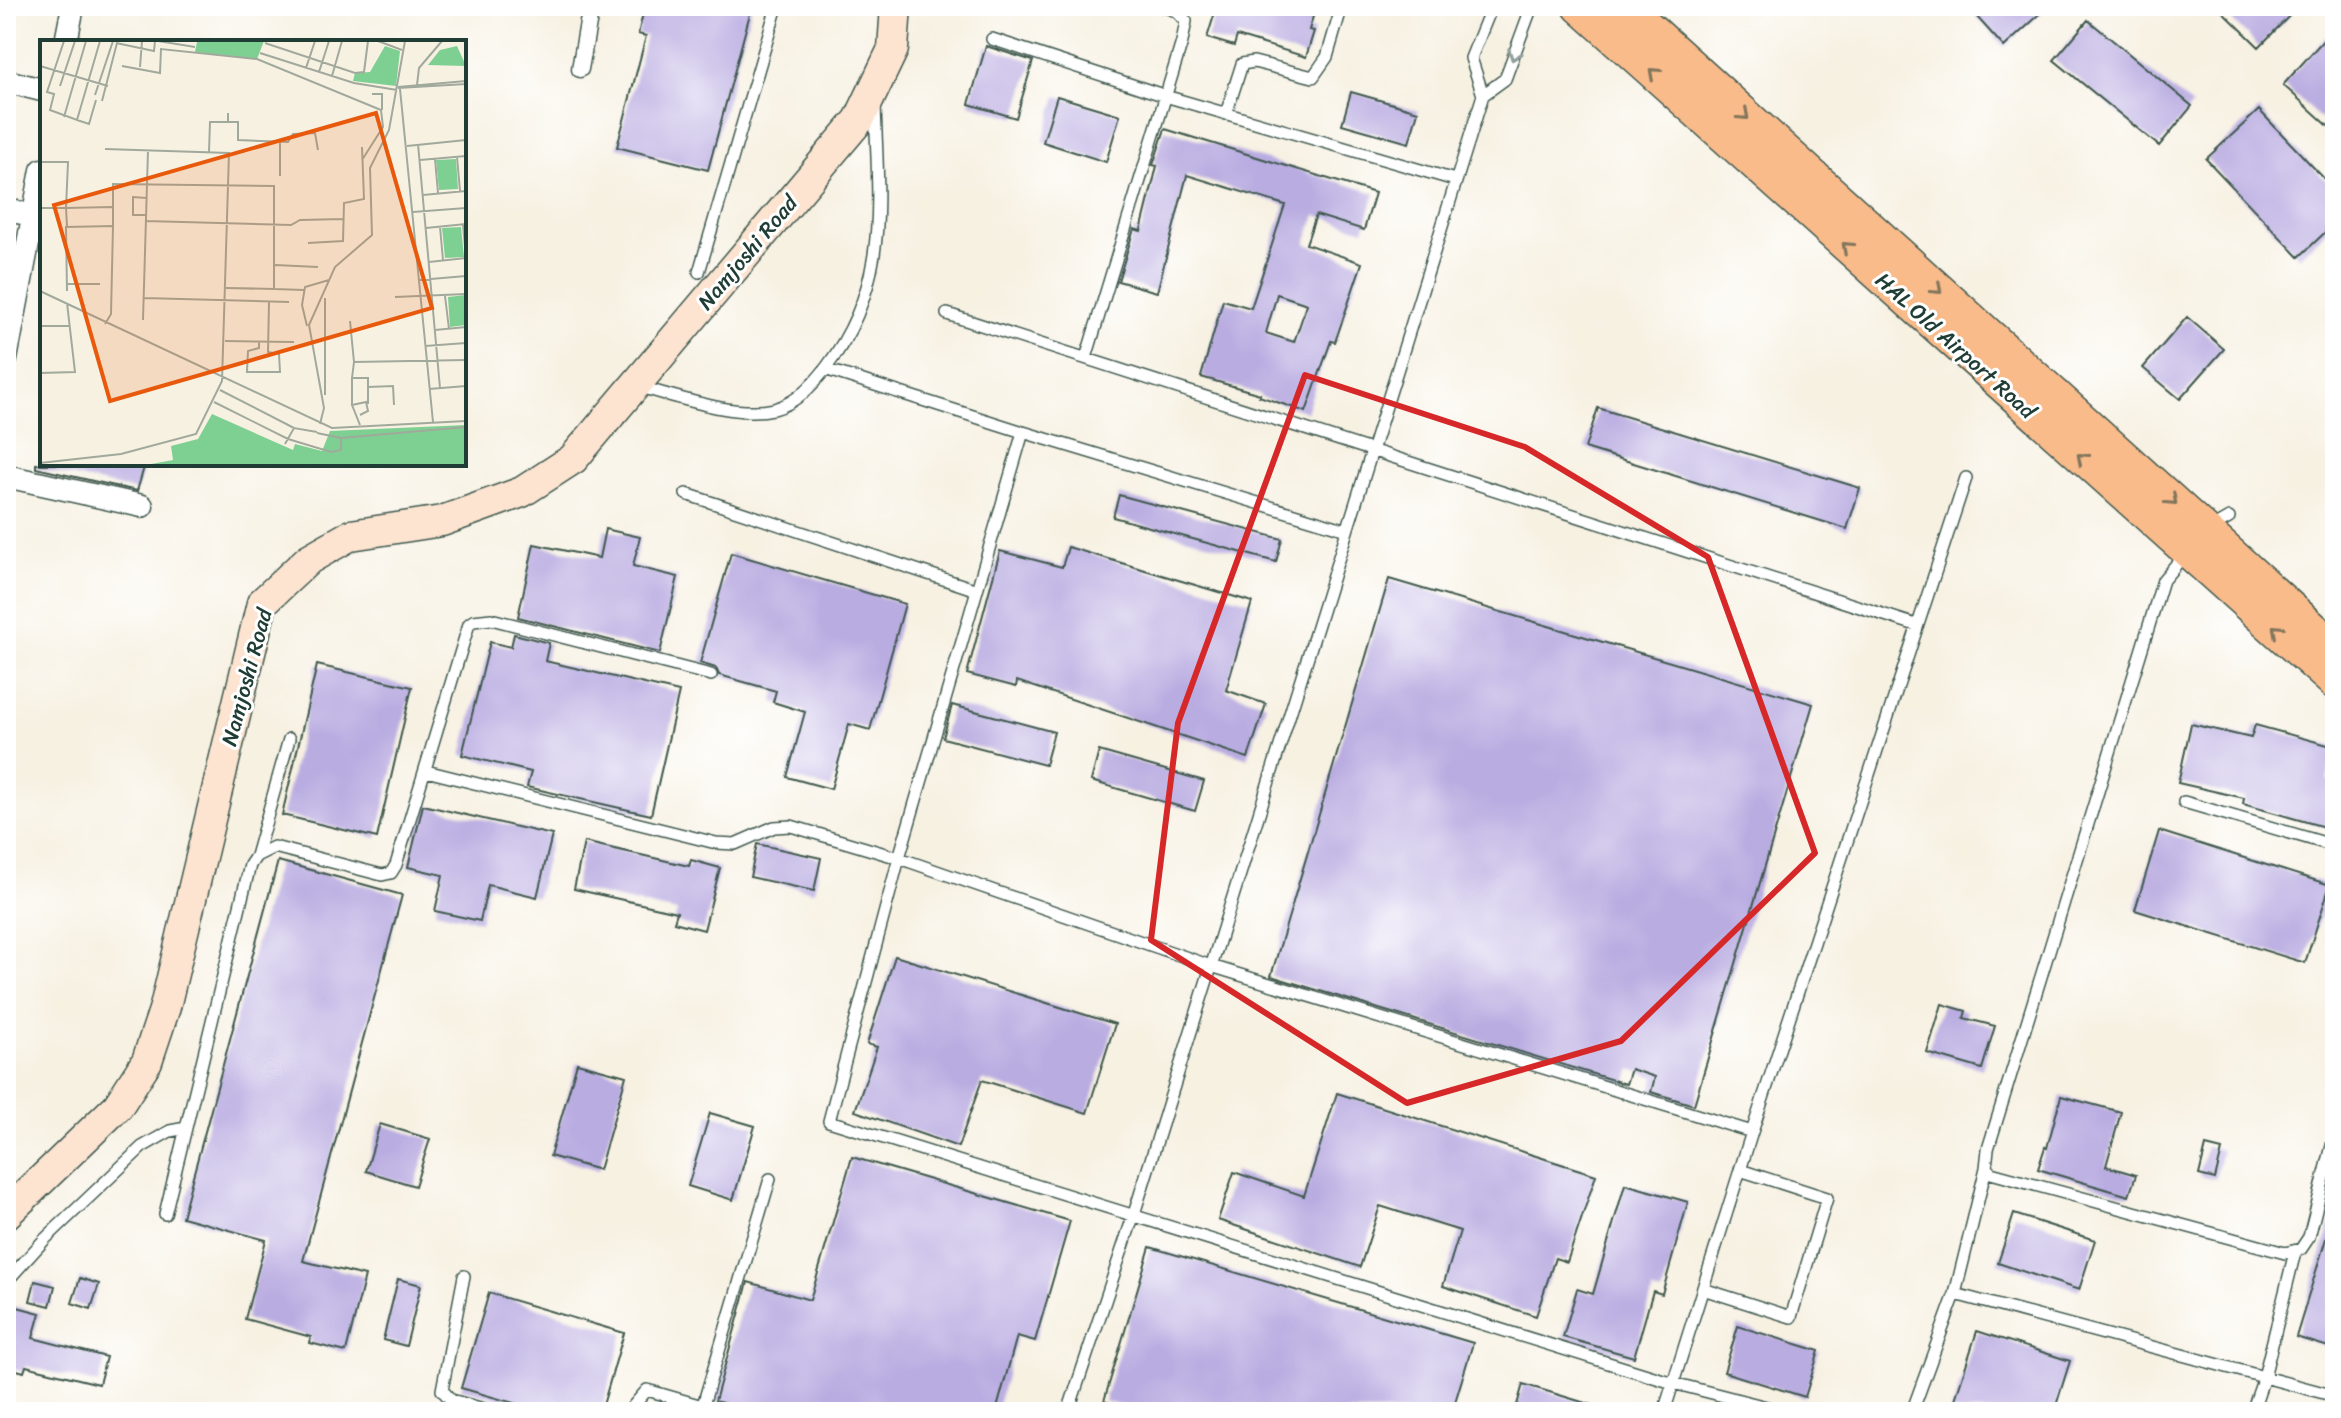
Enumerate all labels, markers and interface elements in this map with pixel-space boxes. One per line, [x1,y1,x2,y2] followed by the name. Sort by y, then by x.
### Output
[40,40,466,466] inset map
[1507,47,1524,61] one-way arrow
[1648,68,1663,82] one-way arrow
[1734,105,1749,119] one-way arrow
[687,185,809,319] street label: Namjoshi Road
[1842,241,1856,256] one-way arrow
[1866,262,2046,430] street label: HAL Old Airport Road
[1928,279,1942,294] one-way arrow
[2077,453,2092,467] one-way arrow
[2162,491,2177,505] one-way arrow
[209,603,284,750] street label: Namjoshi Road
[2272,625,2286,639] one-way arrow

